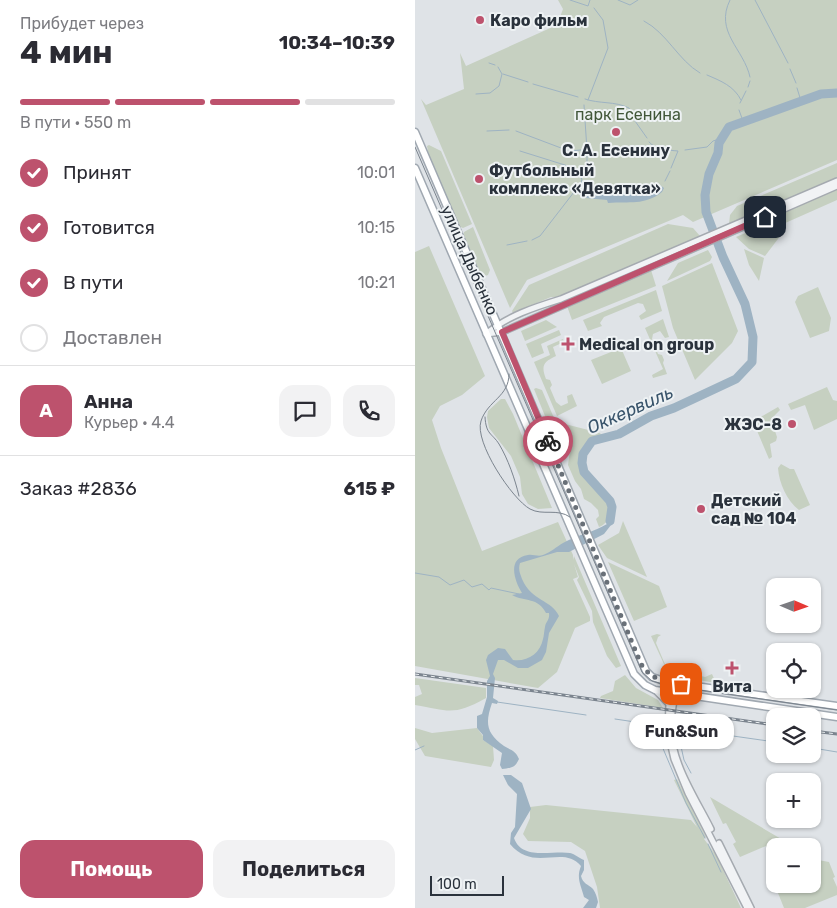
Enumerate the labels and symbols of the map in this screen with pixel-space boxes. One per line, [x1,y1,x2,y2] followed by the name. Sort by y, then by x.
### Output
[490,11,588,30] place label: Каро фильм
[474,14,486,26] marker: Каро фильм
[575,105,681,124] park label: парк Есенина
[610,126,622,138] marker: С. А. Есенину
[562,141,670,160] place label: С. А. Есенину
[489,161,661,198] place label: Футбольный комплекс «Девятка»
[473,173,485,185] marker: Футбольный комплекс «Девятка»
[744,196,786,238] pin
[437,202,502,318] street label: улица Дыбенко
[579,335,714,354] place label: Medical on group
[561,337,575,351] marker: Medical on group
[584,381,676,439] water label: Оккервиль
[724,415,782,434] place label: ЖЭС-8
[523,416,573,466] courier
[786,418,798,430] marker: ЖЭС-8
[711,491,797,528] place label: Детский сад № 104
[695,503,707,515] marker: Детский сад № 104
[766,578,821,632] north arrow
[726,662,738,674] marker: Вита
[660,663,702,705] pin
[712,677,752,696] place label: Вита
[629,714,733,749] callout: Fun&Sun
[430,873,504,896] scale bar

